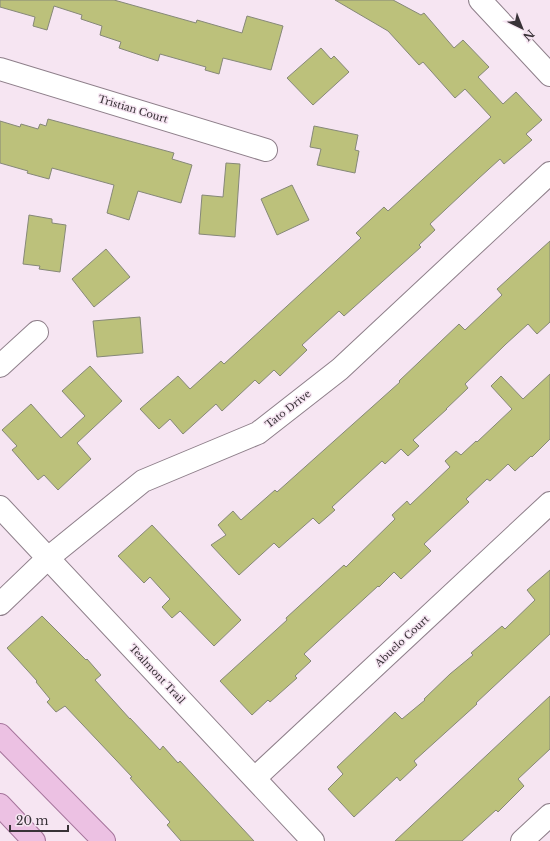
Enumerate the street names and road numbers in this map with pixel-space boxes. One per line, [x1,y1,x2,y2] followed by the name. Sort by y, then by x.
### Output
[97,92,170,126] street label: Tristian Court
[263,387,314,431] street label: Tato Drive
[372,613,432,670] street label: Abuelo Court
[126,642,188,706] street label: Tealmont Trail

